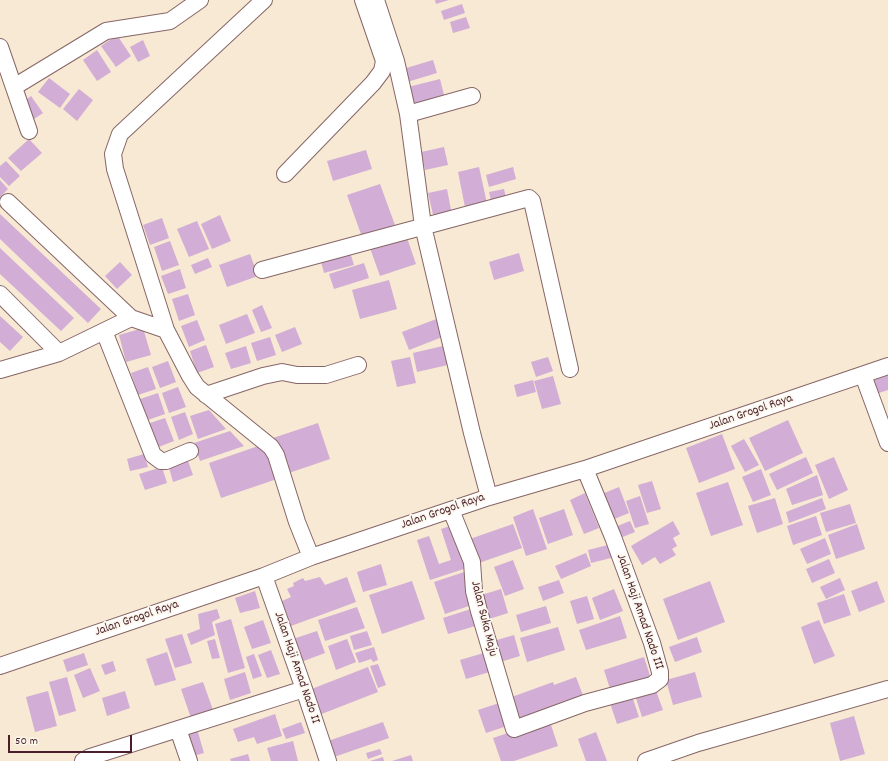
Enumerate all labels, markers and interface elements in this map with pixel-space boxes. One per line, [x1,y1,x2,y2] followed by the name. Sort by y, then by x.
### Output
[707,391,795,435] street label: Jalan Grogol Raya
[399,490,487,534] street label: Jalan Grogol Raya
[612,552,666,672] street label: Jalan Haji Amad Nado III
[466,580,500,658] street label: Jalan Suka Maju
[93,597,181,641] street label: Jalan Grogol Raya
[270,610,322,726] street label: Jalan Haji Amad Nado II
[10,727,134,753] scale bar
[15,733,38,750] text: 50 m

